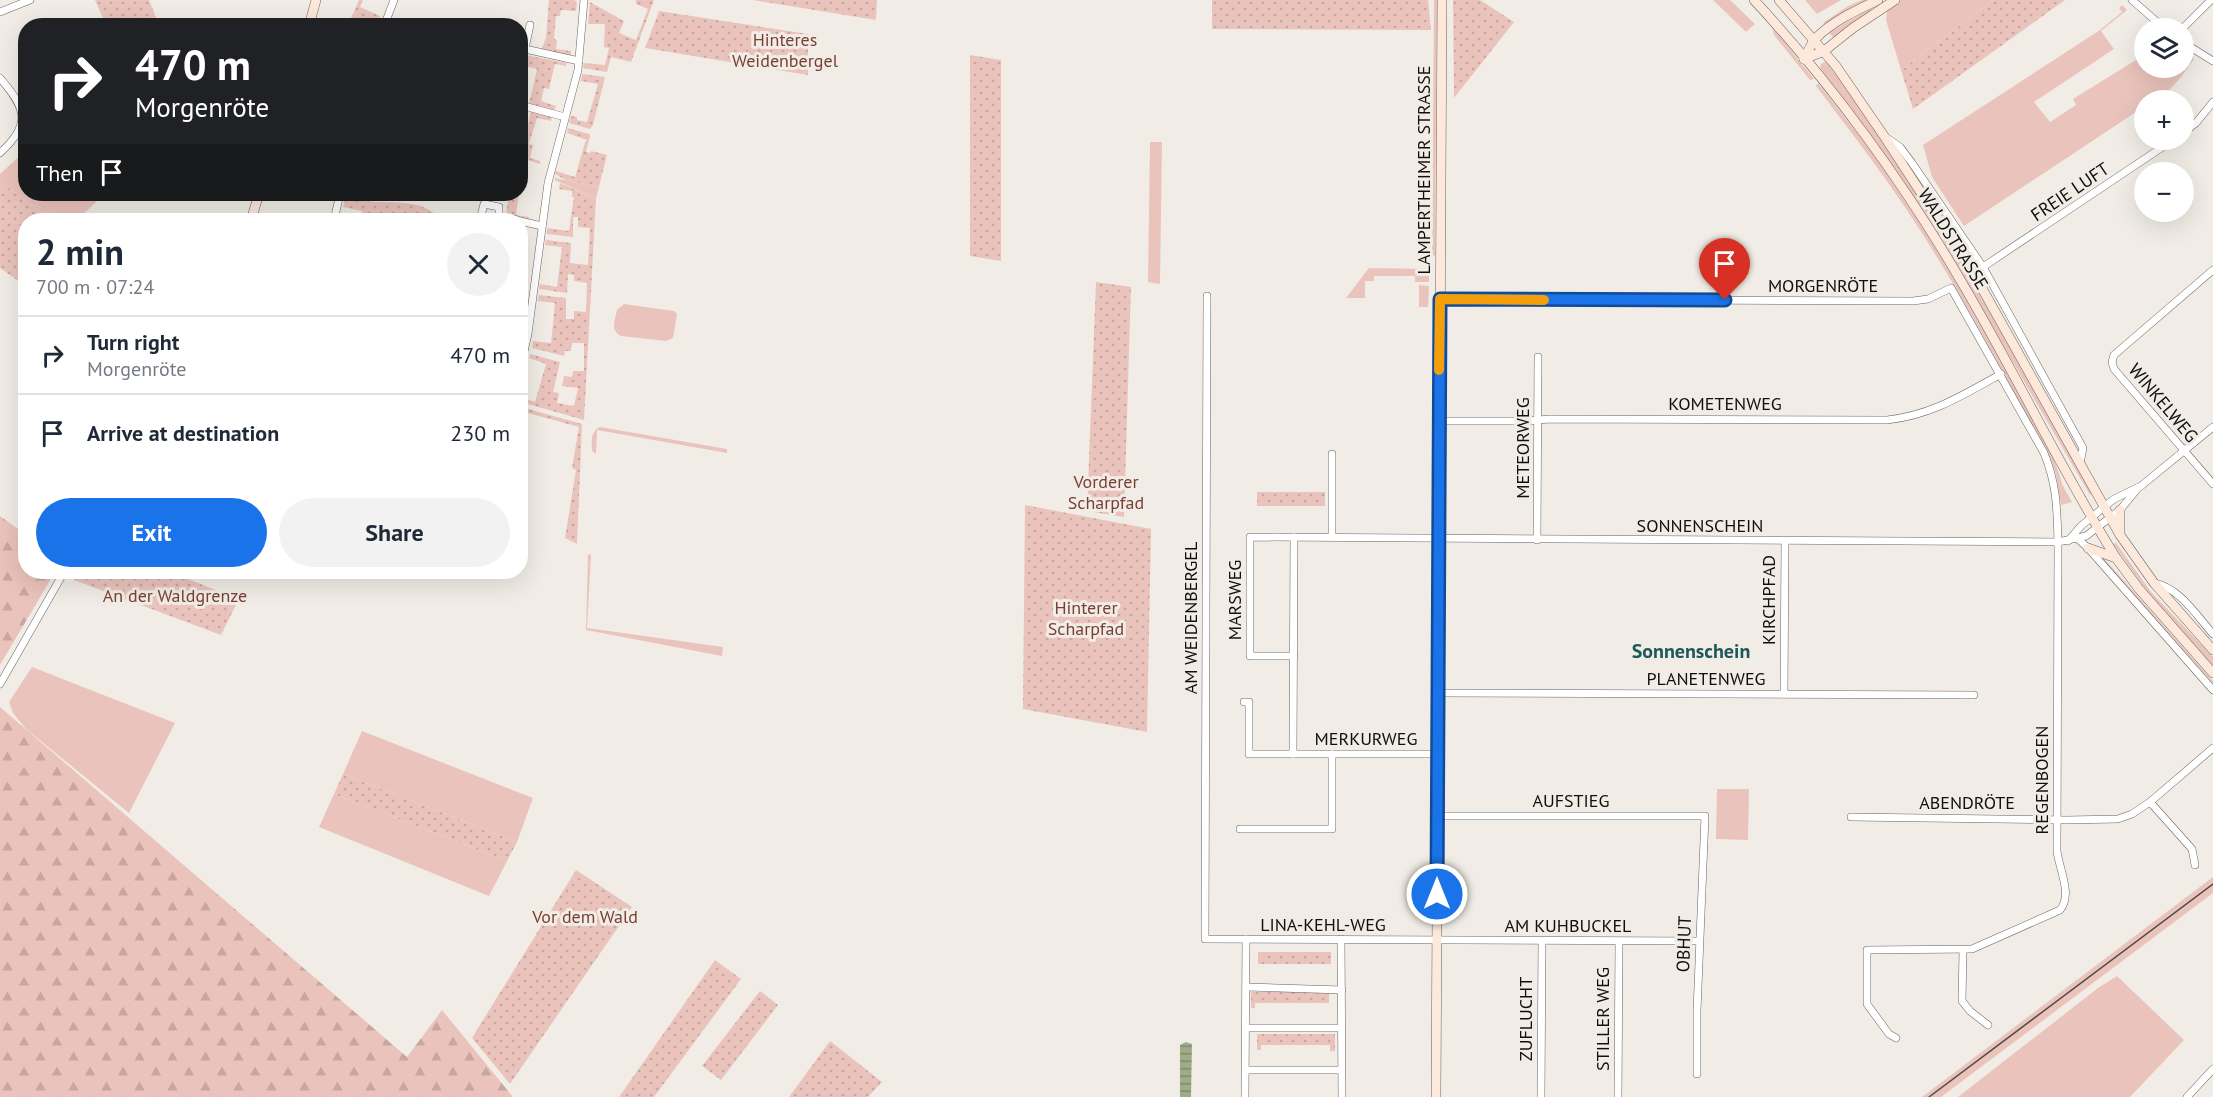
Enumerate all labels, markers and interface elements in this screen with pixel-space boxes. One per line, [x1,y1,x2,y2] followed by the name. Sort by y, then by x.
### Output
[2134,18,2194,222] map controls
[2134,18,2194,78] button: layers
[732,28,839,72] park label: Hinteres Weidenbergel
[135,37,251,92] text: 470 m
[36,42,114,120] icon: right
[1412,66,1435,274] street label: LAMPERTHEIMER STRASSE
[135,90,269,124] text: Morgenröte
[2134,90,2194,150] button: +
[95,156,128,189] icon: arrive
[2026,157,2113,226] street label: FREIE LUFT
[36,159,83,187] text: Then
[2134,162,2194,222] button: −
[1913,184,1994,294] street label: WALDSTRASSE
[36,228,124,275] text: 2 min
[447,233,510,296] button: close
[1699,238,1750,300] pin
[1708,247,1741,280] icon: arrive
[36,274,154,300] text: 700 m · 07:24
[1768,274,1878,297] street label: MORGENRÖTE
[87,328,179,356] text: Turn right
[36,339,69,372] icon: right
[450,341,510,369] text: 470 m
[87,356,186,382] text: Morgenröte
[2124,358,2203,447] street label: WINKELWEG
[1668,392,1782,415] street label: KOMETENWEG
[1511,397,1534,499] street label: METEORWEG
[36,417,69,450] icon: arrive
[87,419,279,447] text: Arrive at destination
[450,419,510,447] text: 230 m
[1068,470,1144,514] park label: Vorderer Scharpfad
[36,498,267,567] button: Exit
[279,498,510,567] button: Share
[1637,514,1763,537] street label: SONNENSCHEIN
[1179,542,1202,694] street label: AM WEIDENBERGEL
[1757,555,1780,645] street label: KIRCHPFAD
[1223,560,1246,640] street label: MARSWEG
[103,584,247,607] park label: An der Waldgrenze
[1048,596,1124,640] park label: Hinterer Scharpfad
[1632,638,1750,664] district label: Sonnenschein
[1646,667,1766,690] street label: PLANETENWEG
[2030,726,2053,834] street label: REGENBOGEN
[1315,727,1417,750] street label: MERKURWEG
[1532,789,1610,812] street label: AUFSTIEG
[1919,791,2015,814] street label: ABENDRÖTE
[1405,862,1469,926] position arrow
[531,905,638,928] park label: Vor dem Wald
[1260,913,1386,936] street label: LINA-KEHL-WEG
[1505,914,1631,937] street label: AM KUHBUCKEL
[1671,915,1696,973] street label: OBHUT
[1591,967,1614,1071] street label: STILLER WEG
[1514,977,1537,1061] street label: ZUFLUCHT

